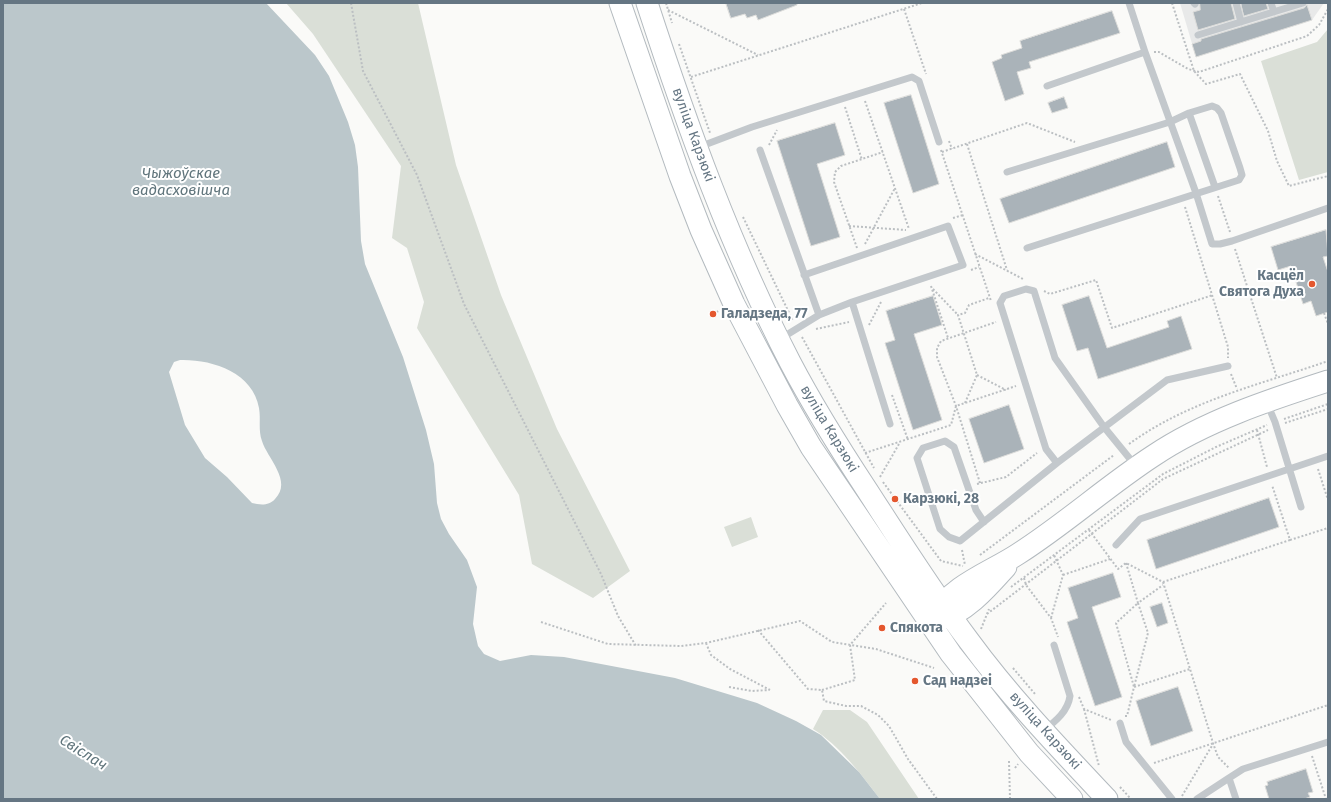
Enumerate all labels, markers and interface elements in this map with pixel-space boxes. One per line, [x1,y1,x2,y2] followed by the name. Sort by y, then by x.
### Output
[668,86,718,184] street label: вуліца Карзюкі
[132,165,230,200] water label: Чыжоўскае вадасховішча
[1219,268,1304,300] place label: Касцёл Святога Духа
[1307,279,1317,289] marker: Касцёл Святога Духа
[721,306,808,322] place label: Галадзеда, 77
[708,309,718,319] marker: Галадзеда, 77
[796,382,862,476] street label: вуліца Карзюкі
[903,491,979,507] place label: Карзюкі, 28
[890,494,900,504] marker: Карзюкі, 28
[890,620,943,636] place label: Спякота
[877,623,887,633] marker: Спякота
[923,673,992,689] place label: Сад надзеі
[910,676,920,686] marker: Сад надзеі
[1006,689,1084,773] street label: вуліца Карзюкі
[56,731,110,775] water label: Свіслач

